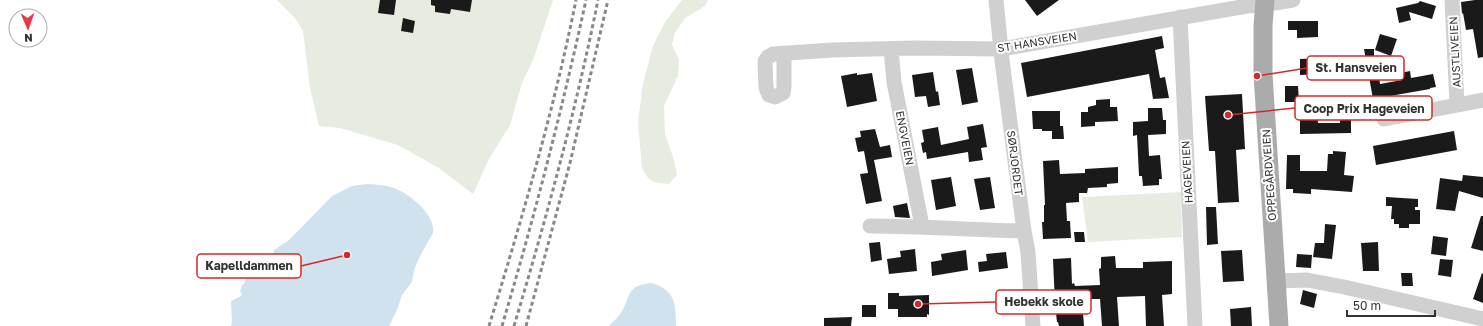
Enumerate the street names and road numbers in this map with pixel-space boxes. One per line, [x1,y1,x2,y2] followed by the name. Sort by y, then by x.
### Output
[1446,16,1463,88] street label: AUSTLIVEIEN
[996,29,1077,54] street label: ST HANSVEIEN
[894,110,917,166] street label: ENGVEIEN
[1259,129,1278,221] street label: OPPEGÅRDVEIEN
[1005,130,1026,196] street label: SØRJORDET
[1178,140,1195,204] street label: HAGEVEIEN

